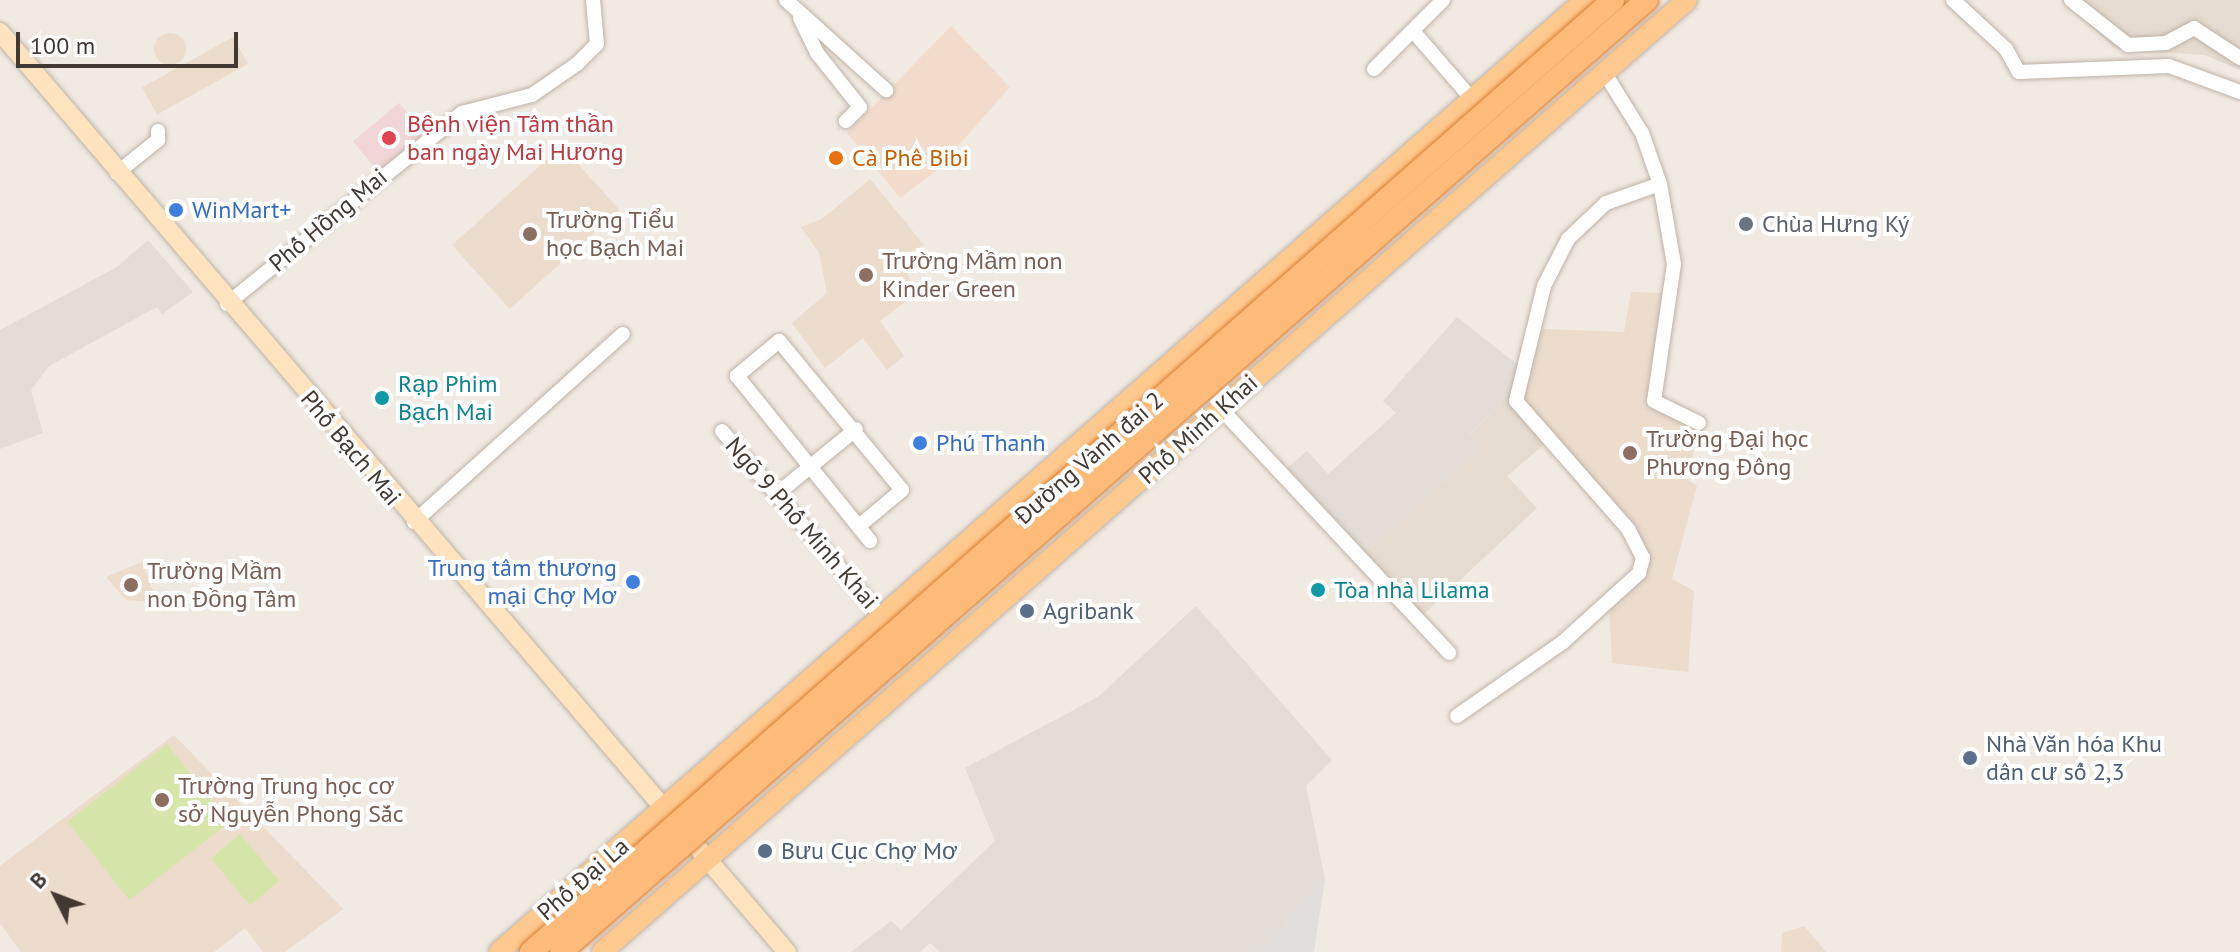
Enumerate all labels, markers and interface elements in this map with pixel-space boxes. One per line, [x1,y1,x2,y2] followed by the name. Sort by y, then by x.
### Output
[20,16,242,66] scale bar
[30,30,95,61] text: 100 m
[407,110,625,166] place label: Bệnh viện Tâm thần ban ngày Mai Hương
[378,127,400,149] marker: Bệnh viện Tâm thần ban ngày Mai Hương
[852,144,969,172] place label: Cà Phê Bibi
[827,149,845,167] marker: Cà Phê Bibi
[263,162,393,278] street label: Phố Hồng Mai
[192,196,291,224] place label: WinMart+
[167,201,185,219] marker: WinMart+
[546,206,685,262] place label: Trường Tiểu học Bạch Mai
[1762,210,1909,238] place label: Chùa Hưng Ký
[1737,215,1755,233] marker: Chùa Hưng Ký
[521,225,539,243] marker: Trường Tiểu học Bạch Mai
[882,247,1063,303] place label: Trường Mầm non Kinder Green
[857,266,875,284] marker: Trường Mầm non Kinder Green
[1133,368,1263,490] street label: Phố Minh Khai
[398,370,497,426] place label: Rạp Phim Bạch Mai
[295,385,407,511] street label: Phố Bạch Mai
[1009,385,1169,531] street label: Đường Vành đai 2
[373,389,391,407] marker: Rạp Phim Bạch Mai
[1646,425,1808,481] place label: Trường Đại học Phương Đông
[936,429,1046,457] place label: Phú Thanh
[720,431,884,615] street label: Ngõ 9 Phố Minh Khai
[911,434,929,452] marker: Phú Thanh
[1621,444,1639,462] marker: Trường Đại học Phương Đông
[428,554,617,610] place label: Trung tâm thương mại Chợ Mơ
[147,557,297,613] place label: Trường Mầm non Đồng Tâm
[624,573,642,591] marker: Trung tâm thương mại Chợ Mơ
[122,576,140,594] marker: Trường Mầm non Đồng Tâm
[1334,576,1490,604] place label: Tòa nhà Lilama
[1309,581,1327,599] marker: Tòa nhà Lilama
[1043,597,1134,625] place label: Agribank
[1018,602,1036,620] marker: Agribank
[1986,730,2163,786] place label: Nhà Văn hóa Khu dân cư số 2,3
[1961,749,1979,767] marker: Nhà Văn hóa Khu dân cư số 2,3
[178,772,404,828] place label: Trường Trung học cơ sở Nguyễn Phong Sắc
[153,791,171,809] marker: Trường Trung học cơ sở Nguyễn Phong Sắc
[531,832,635,926] street label: Phố Đại La
[781,837,958,865] place label: Bưu Cục Chợ Mơ
[756,842,774,860] marker: Bưu Cục Chợ Mơ
[16,856,96,936] north arrow
[23,866,53,894] text: B

